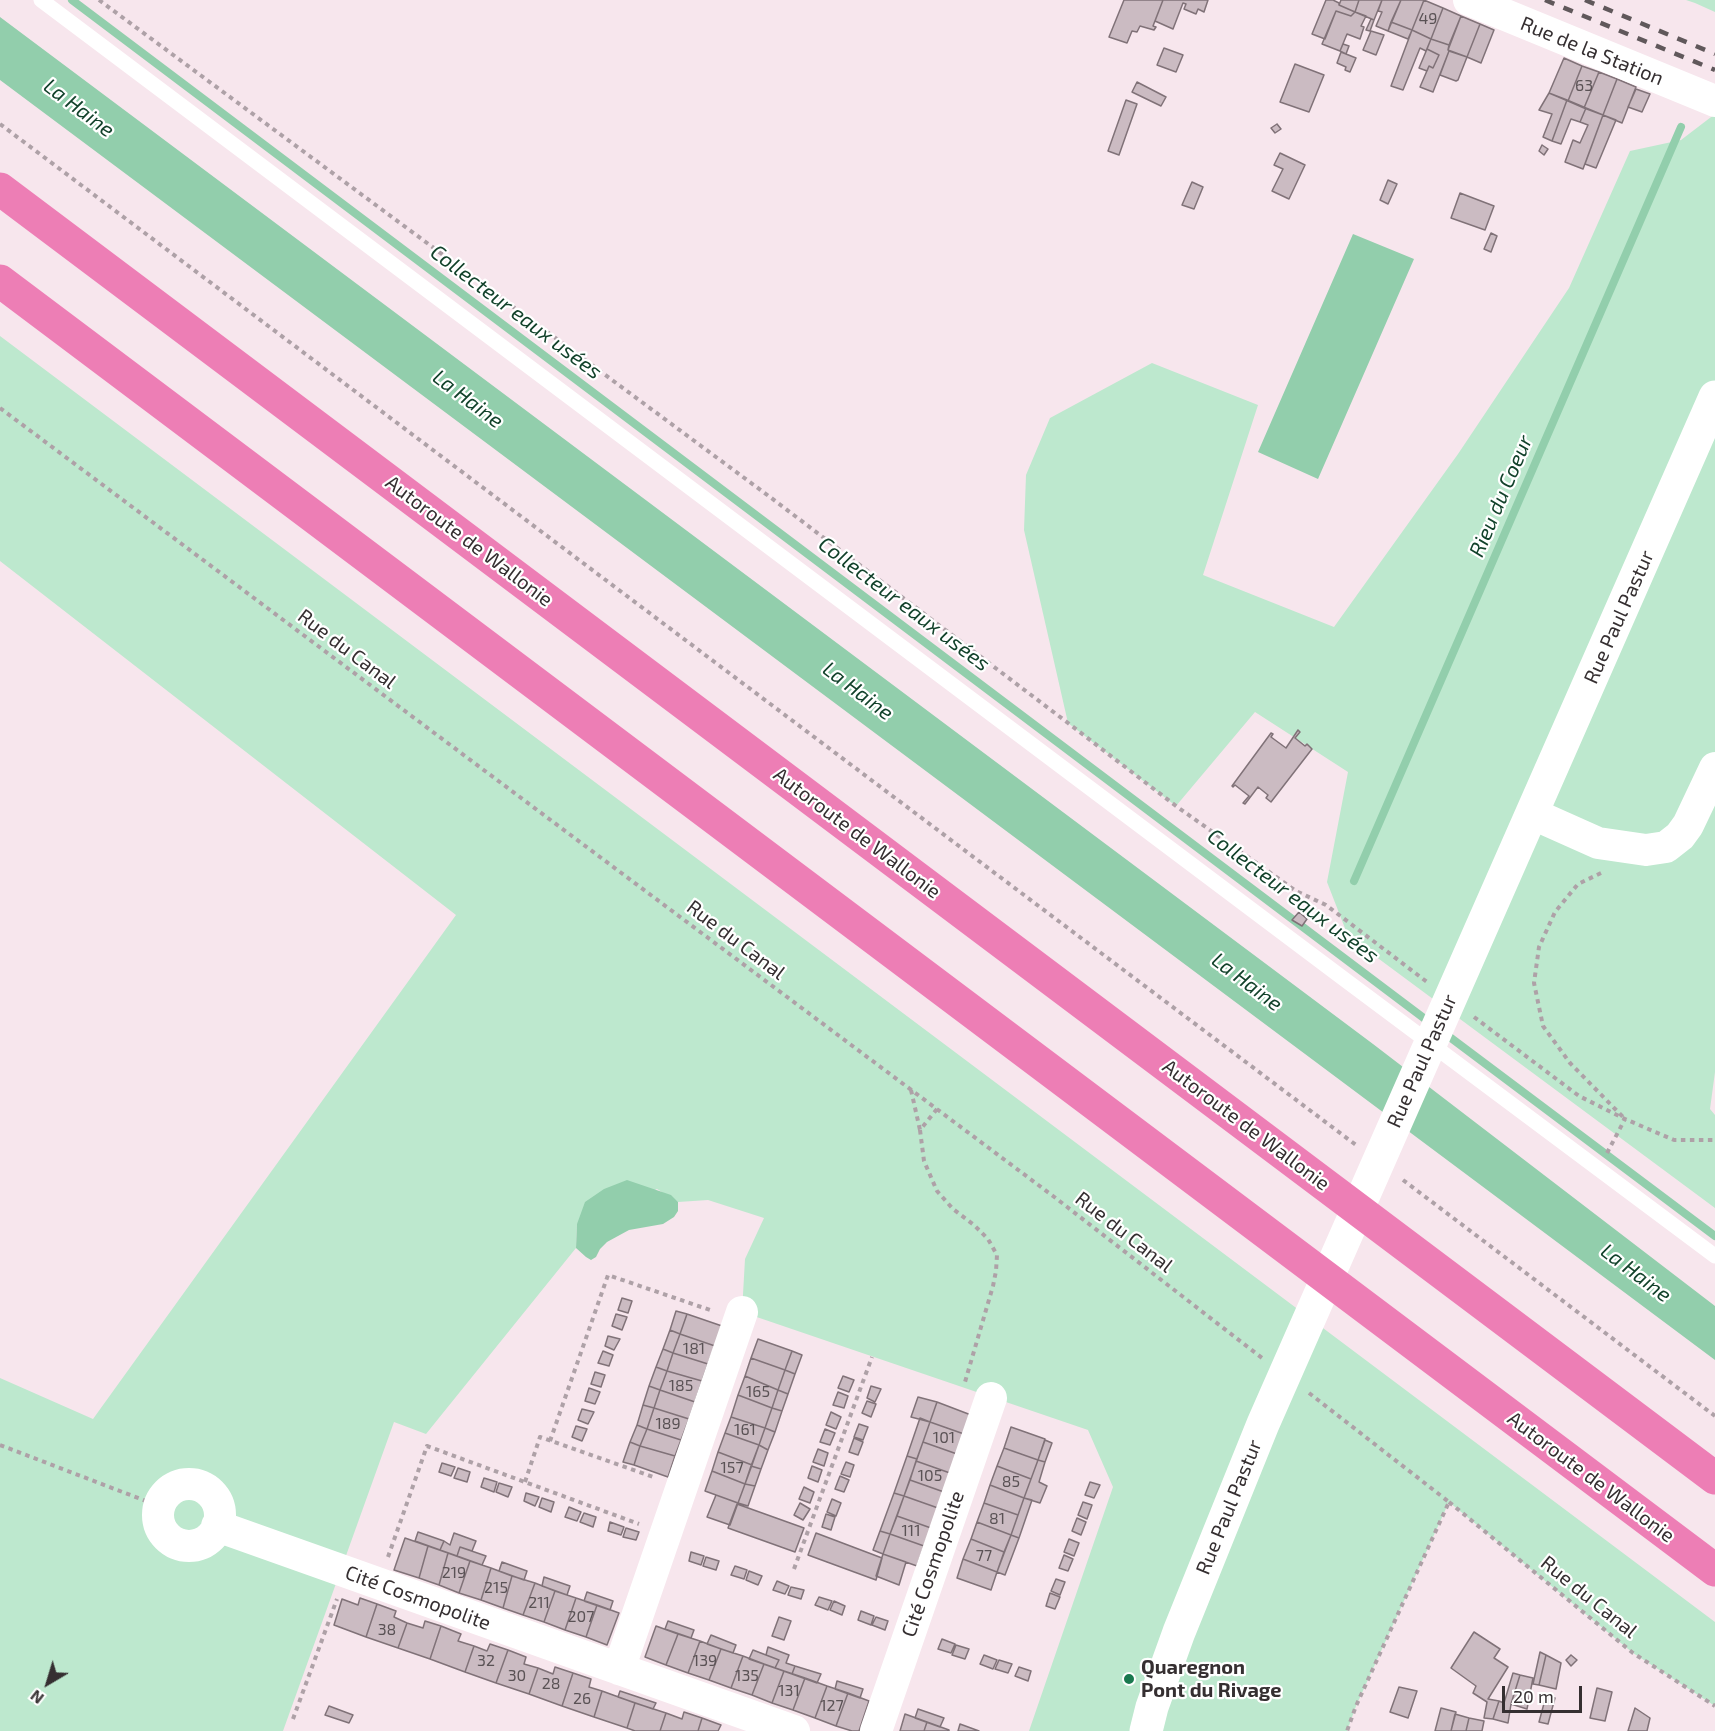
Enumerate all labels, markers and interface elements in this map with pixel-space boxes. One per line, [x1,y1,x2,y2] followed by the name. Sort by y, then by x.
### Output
[1419,9,1437,29] house number: 49
[1517,11,1667,91] street label: Rue de la Station
[39,73,119,143] water label: La Haine
[1575,76,1593,96] house number: 63
[425,239,607,385] water label: Collecteur eaux usées
[428,364,508,434] water label: La Haine
[1464,431,1538,561] water label: Rieu du Coeur
[381,470,557,612] street label: Autoroute de Wallonie
[813,531,995,677] water label: Collecteur eaux usées
[1579,547,1659,687] street label: Rue Paul Pastur
[293,604,401,694] street label: Rue du Canal
[818,656,898,726] water label: La Haine
[769,762,945,904] street label: Autoroute de Wallonie
[1202,823,1384,969] water label: Collecteur eaux usées
[682,895,790,985] street label: Rue du Canal
[1207,947,1287,1017] water label: La Haine
[1382,991,1462,1131] street label: Rue Paul Pastur
[1158,1054,1334,1196] street label: Autoroute de Wallonie
[1070,1186,1178,1278] street label: Rue du Canal
[1596,1238,1676,1308] water label: La Haine
[683,1339,705,1359] house number: 181
[669,1376,693,1396] house number: 185
[746,1382,770,1402] house number: 165
[1503,1406,1679,1548] street label: Autoroute de Wallonie
[655,1414,681,1434] house number: 189
[734,1420,756,1440] house number: 161
[933,1428,955,1448] house number: 101
[1191,1436,1267,1578] street label: Rue Paul Pastur
[720,1458,744,1478] house number: 157
[918,1466,942,1486] house number: 105
[1002,1472,1020,1492] house number: 85
[897,1488,969,1640] street label: Cité Cosmopolite
[989,1509,1005,1529] house number: 81
[901,1521,921,1541] house number: 111
[976,1546,992,1566] house number: 77
[1536,1551,1642,1643] street label: Rue du Canal
[342,1561,494,1635] street label: Cité Cosmopolite
[442,1563,466,1583] house number: 219
[484,1578,508,1598] house number: 215
[528,1593,550,1613] house number: 211
[568,1607,594,1627] house number: 207
[378,1620,396,1640] house number: 38
[477,1651,495,1671] house number: 32
[693,1651,717,1671] house number: 139
[18,1653,78,1713] north arrow
[1141,1655,1282,1702] place label: Quaregnon Pont du Rivage
[508,1666,526,1686] house number: 30
[735,1666,759,1686] house number: 135
[1122,1672,1136,1686] marker: Quaregnon Pont du Rivage
[542,1674,560,1694] house number: 28
[1505,1674,1584,1712] scale bar
[778,1681,800,1701] house number: 131
[1513,1685,1554,1707] text: 20 m
[26,1687,47,1709] text: N
[573,1689,591,1709] house number: 26
[820,1696,844,1716] house number: 127

